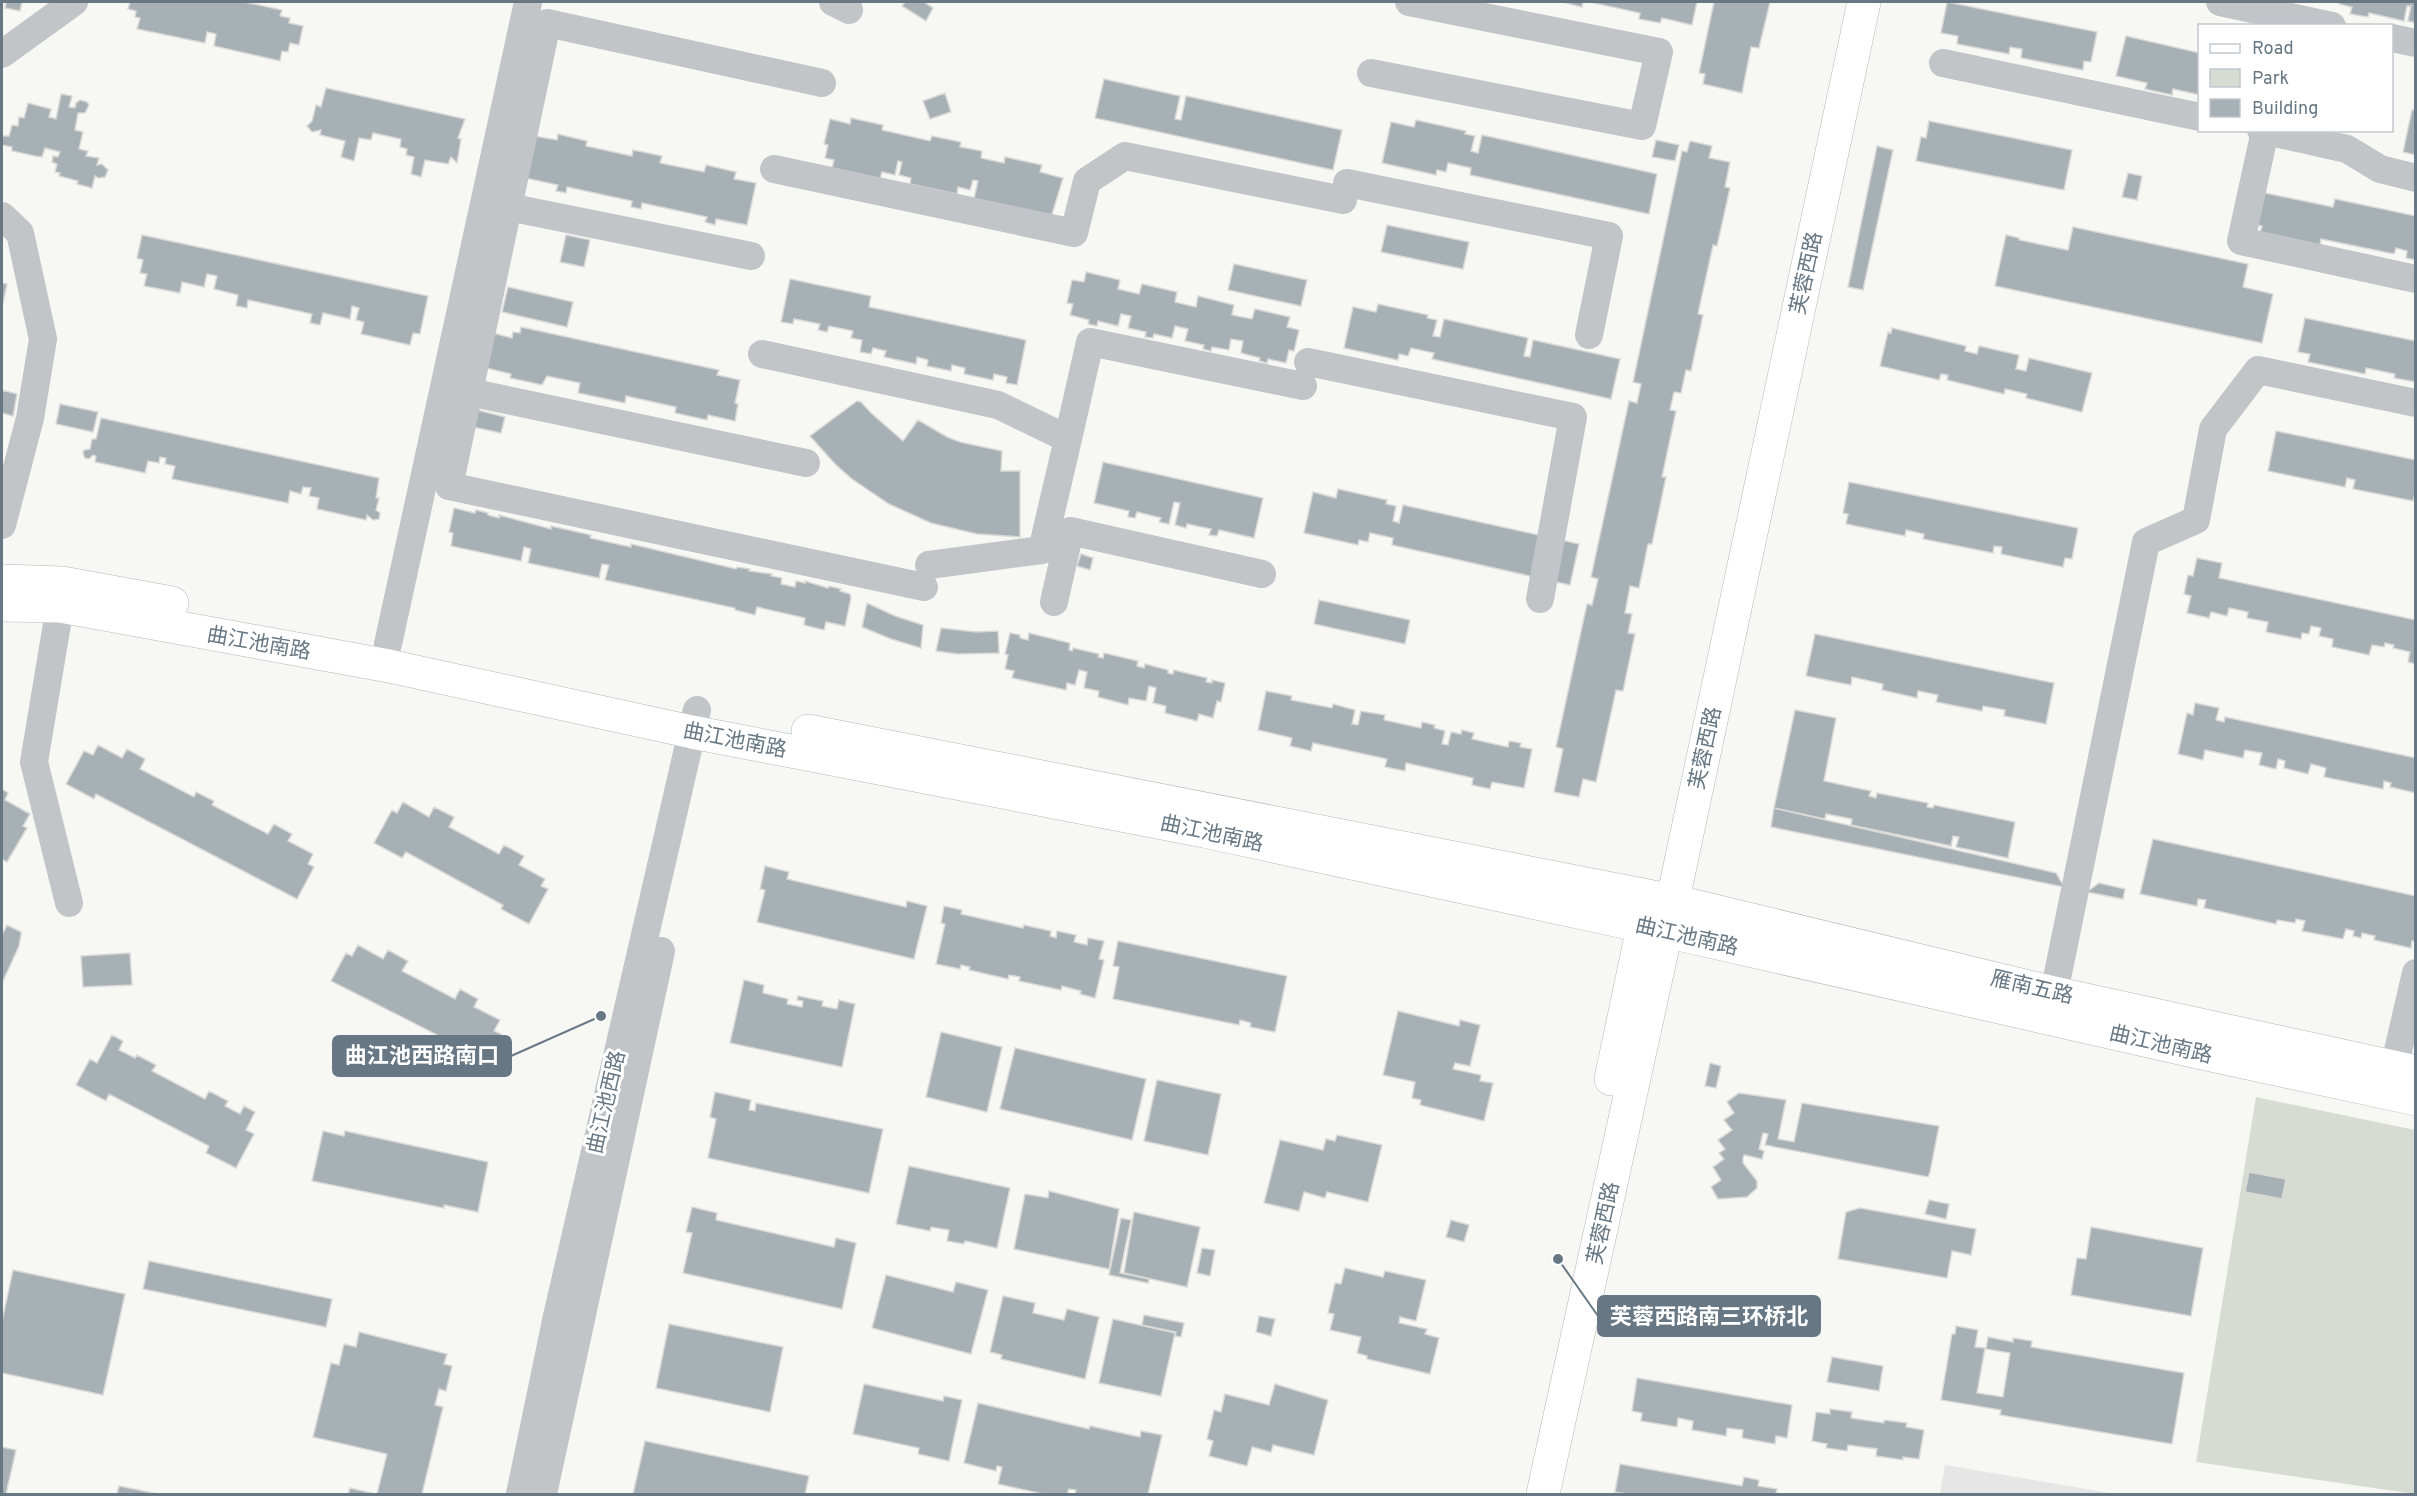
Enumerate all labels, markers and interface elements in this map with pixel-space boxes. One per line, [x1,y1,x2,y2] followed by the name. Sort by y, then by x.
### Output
[2198,24,2393,132] legend
[2252,38,2294,61] text: Road
[2252,68,2289,91] text: Park
[2252,98,2318,121] text: Building
[1786,229,1829,317] street label: 芙蓉西路
[205,622,313,667] street label: 曲江池南路
[1685,704,1728,792] street label: 芙蓉西路
[681,718,789,765] street label: 曲江池南路
[1158,810,1266,859] street label: 曲江池南路
[1632,912,1741,962] street label: 曲江池南路
[1988,966,2076,1011] street label: 雁南五路
[2106,1020,2215,1070] street label: 曲江池南路
[333,1036,511,1076] callout: 曲江池西路南口
[345,1044,499,1071] text: 曲江池西路南口
[582,1048,632,1157] street label: 曲江池西路
[1583,1179,1626,1267] street label: 芙蓉西路
[1598,1296,1820,1336] callout: 芙蓉西路南三环桥北
[1610,1305,1808,1332] text: 芙蓉西路南三环桥北

